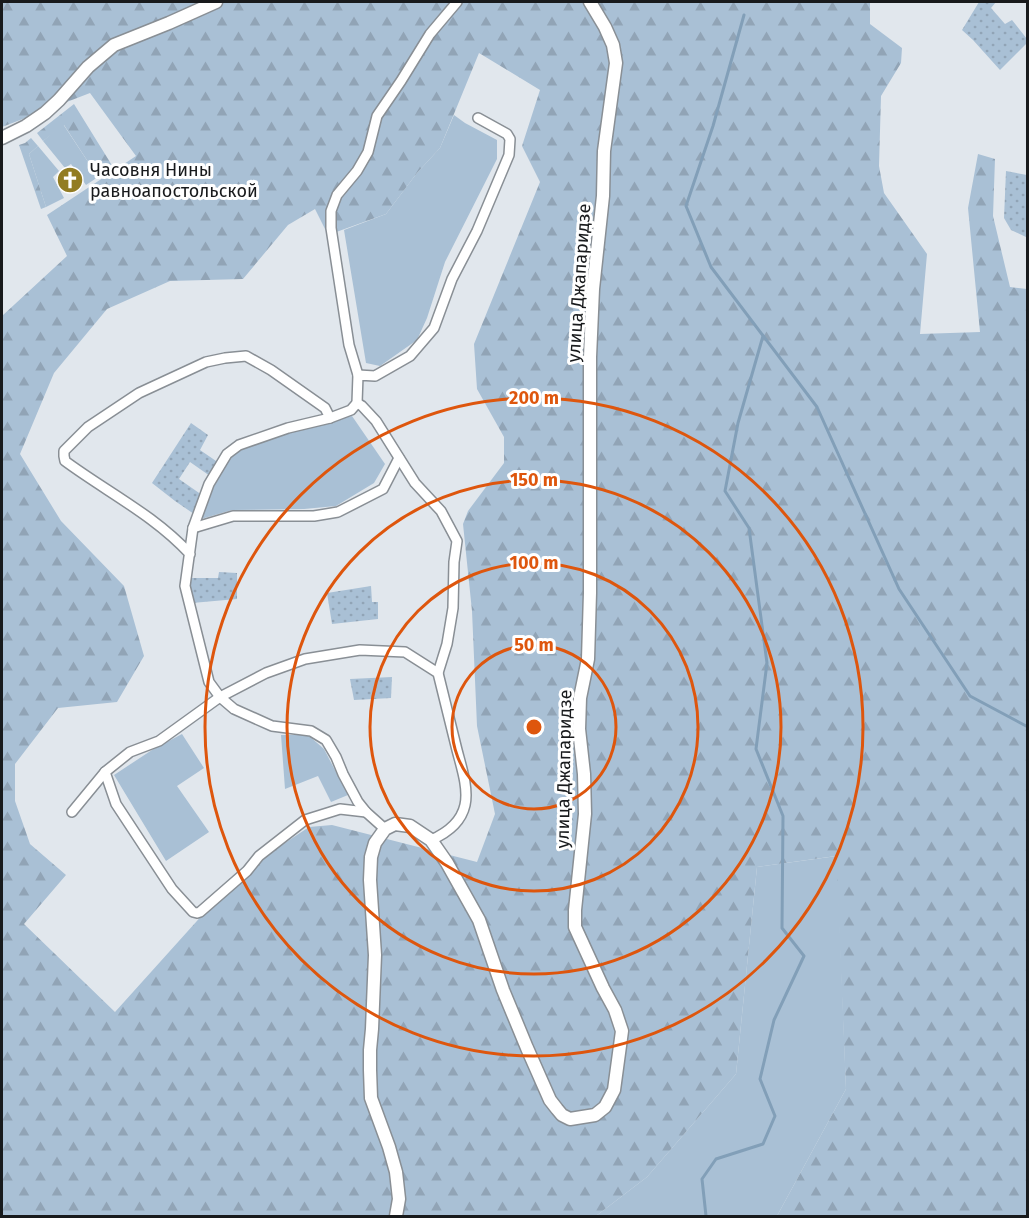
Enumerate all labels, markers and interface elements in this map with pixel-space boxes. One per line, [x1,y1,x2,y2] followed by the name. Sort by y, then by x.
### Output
[90,159,258,202] place label: Часовня Нины равноапостольской
[55,165,85,195] church icon: Часовня Нины равноапостольской
[562,203,596,363] street label: улица Джапаридзе
[509,387,559,409] text: 200 m
[510,469,558,491] text: 150 m
[510,552,558,574] text: 100 m
[514,634,554,656] text: 50 m
[552,689,576,849] street label: улица Джапаридзе
[524,717,544,737] centre of rings

